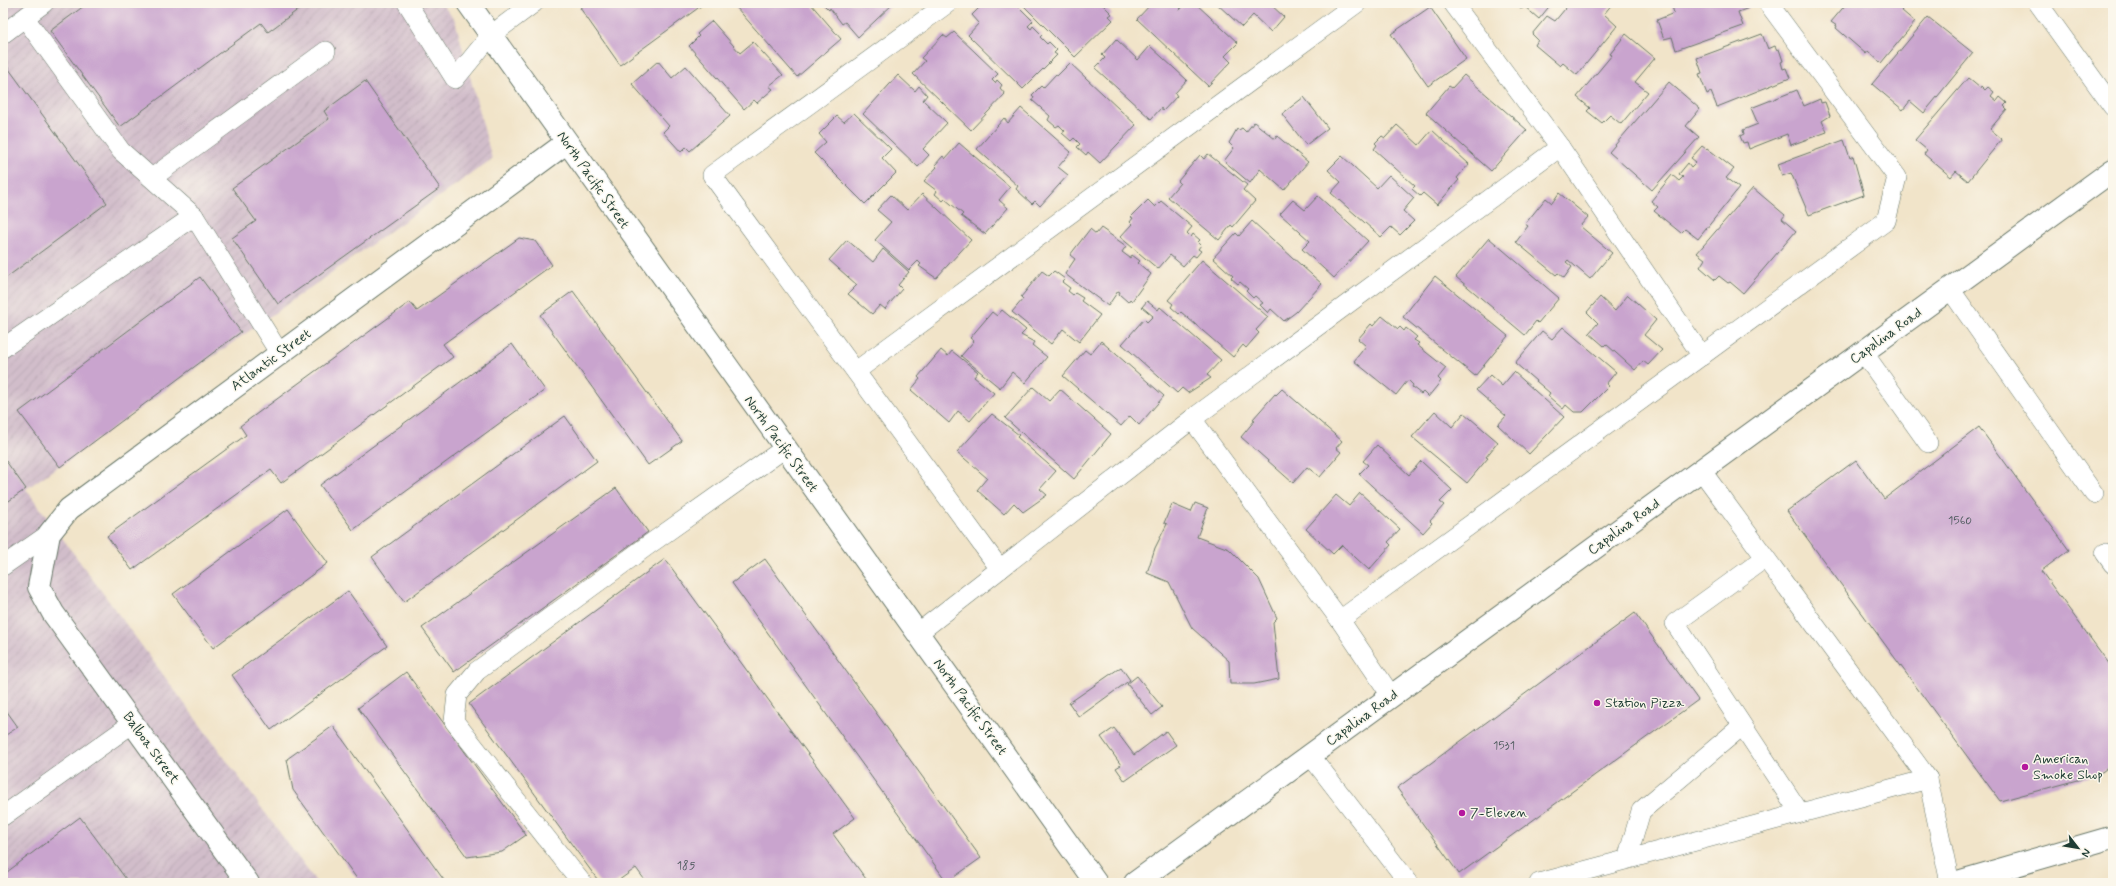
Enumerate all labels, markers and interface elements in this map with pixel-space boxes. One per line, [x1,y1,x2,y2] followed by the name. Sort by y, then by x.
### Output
[553,128,633,232] street label: North Pacific Street
[1846,304,1926,368] street label: Capalina Road
[227,325,315,395] street label: Atlantic Street
[740,392,822,496] street label: North Pacific Street
[1584,495,1664,559] street label: Capalina Road
[1948,513,1972,529] house number: 1560
[929,655,1011,759] street label: North Pacific Street
[1322,686,1402,750] street label: Capalina Road
[1605,694,1685,712] place label: Station Pizza
[1592,698,1602,708] marker: Station Pizza
[119,708,184,788] street label: Balboa Street
[1493,738,1515,754] house number: 1531
[2033,750,2103,784] place label: American Smoke Shop
[2020,762,2030,772] marker: American Smoke Shop
[1470,804,1528,822] place label: 7-Eleven
[1457,808,1467,818] marker: 7-Eleven
[2058,828,2098,868] north arrow
[2078,846,2094,859] text: N
[677,858,696,874] house number: 185

